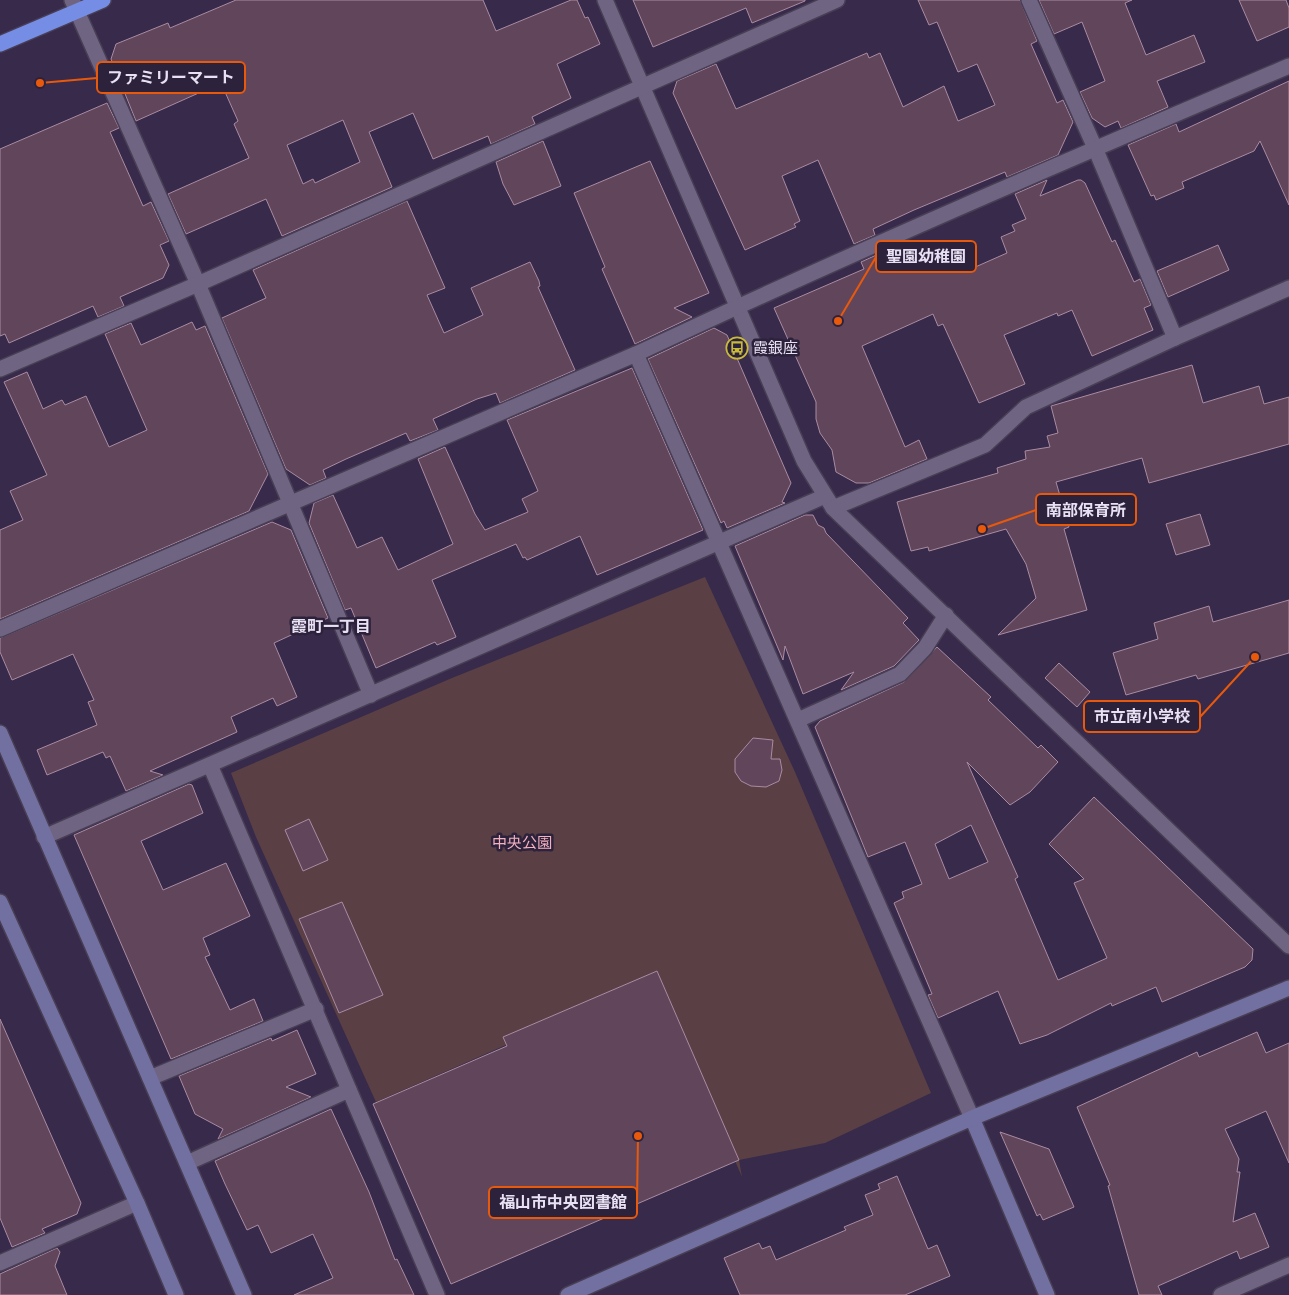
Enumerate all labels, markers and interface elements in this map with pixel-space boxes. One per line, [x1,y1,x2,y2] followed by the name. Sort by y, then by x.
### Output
[97,62,245,93] callout: ファミリーマート
[107,68,235,87] text: ファミリーマート
[876,241,976,272] callout: 聖園幼稚園
[886,247,966,266] text: 聖園幼稚園
[725,336,749,360] bus stop icon: 霞銀座
[753,339,798,357] place label: 霞銀座
[1036,494,1136,525] callout: 南部保育所
[1046,501,1126,520] text: 南部保育所
[291,617,371,636] district label: 霞町一丁目
[1084,701,1200,732] callout: 市立南小学校
[1094,707,1190,726] text: 市立南小学校
[492,834,552,852] park label: 中央公園
[489,1187,637,1218] callout: 福山市中央図書館
[499,1193,627,1212] text: 福山市中央図書館

